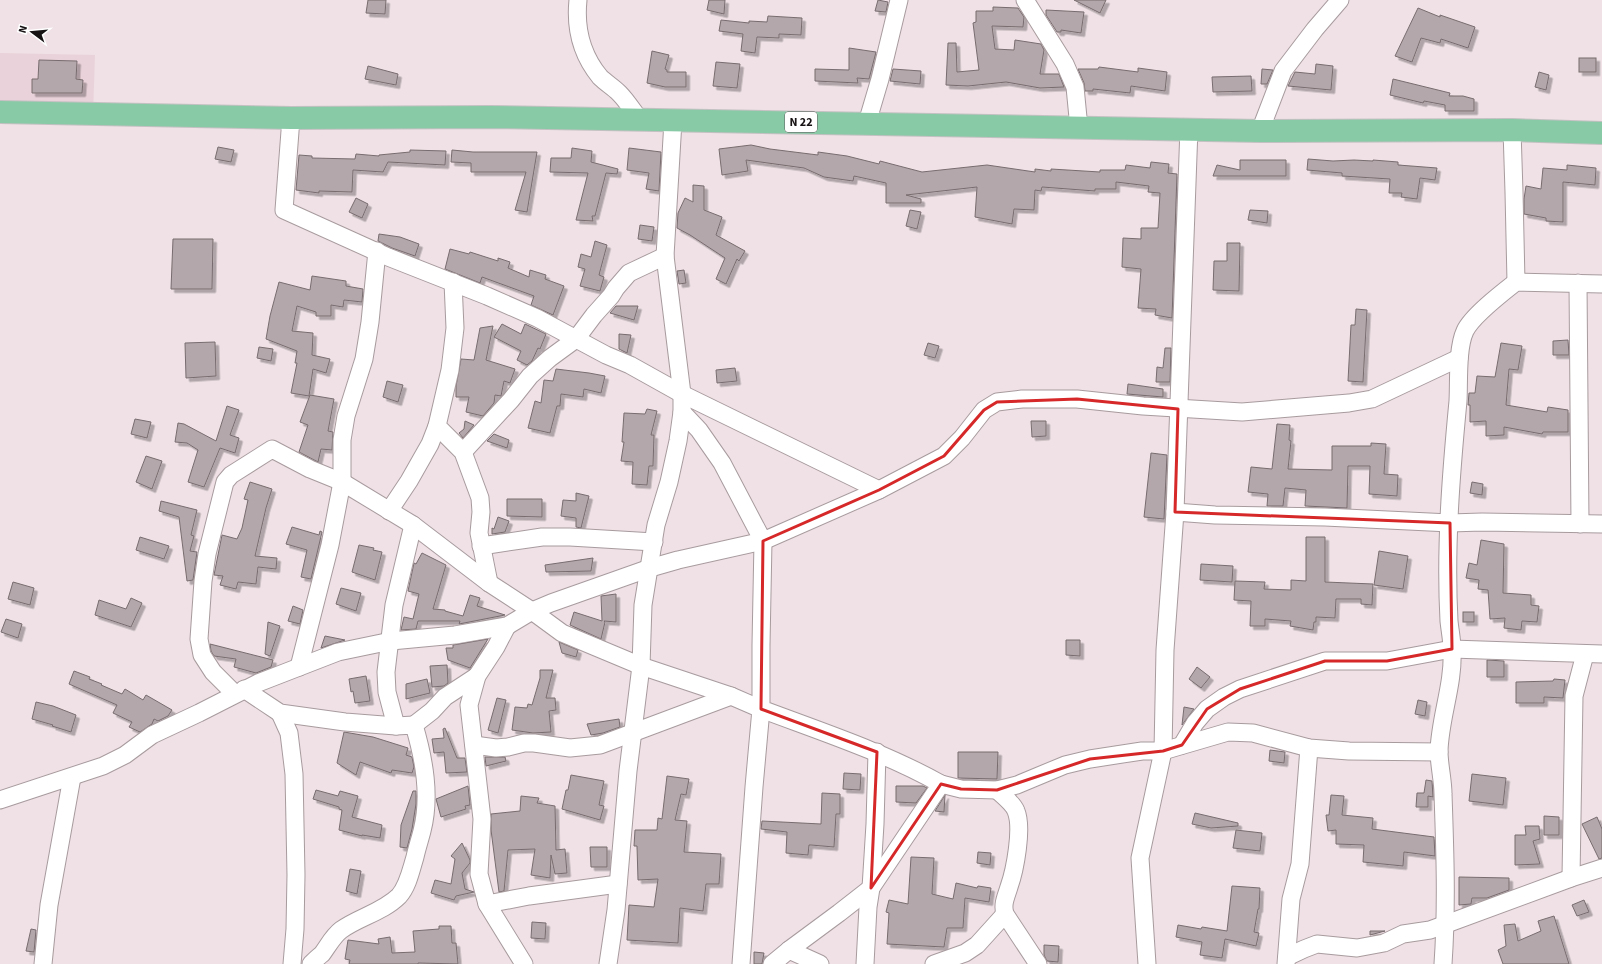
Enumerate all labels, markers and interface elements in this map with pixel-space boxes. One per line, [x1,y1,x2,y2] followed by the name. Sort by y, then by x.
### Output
[12,12,52,52] north arrow
[15,24,31,35] text: N
[785,112,817,132] road number: N 22

